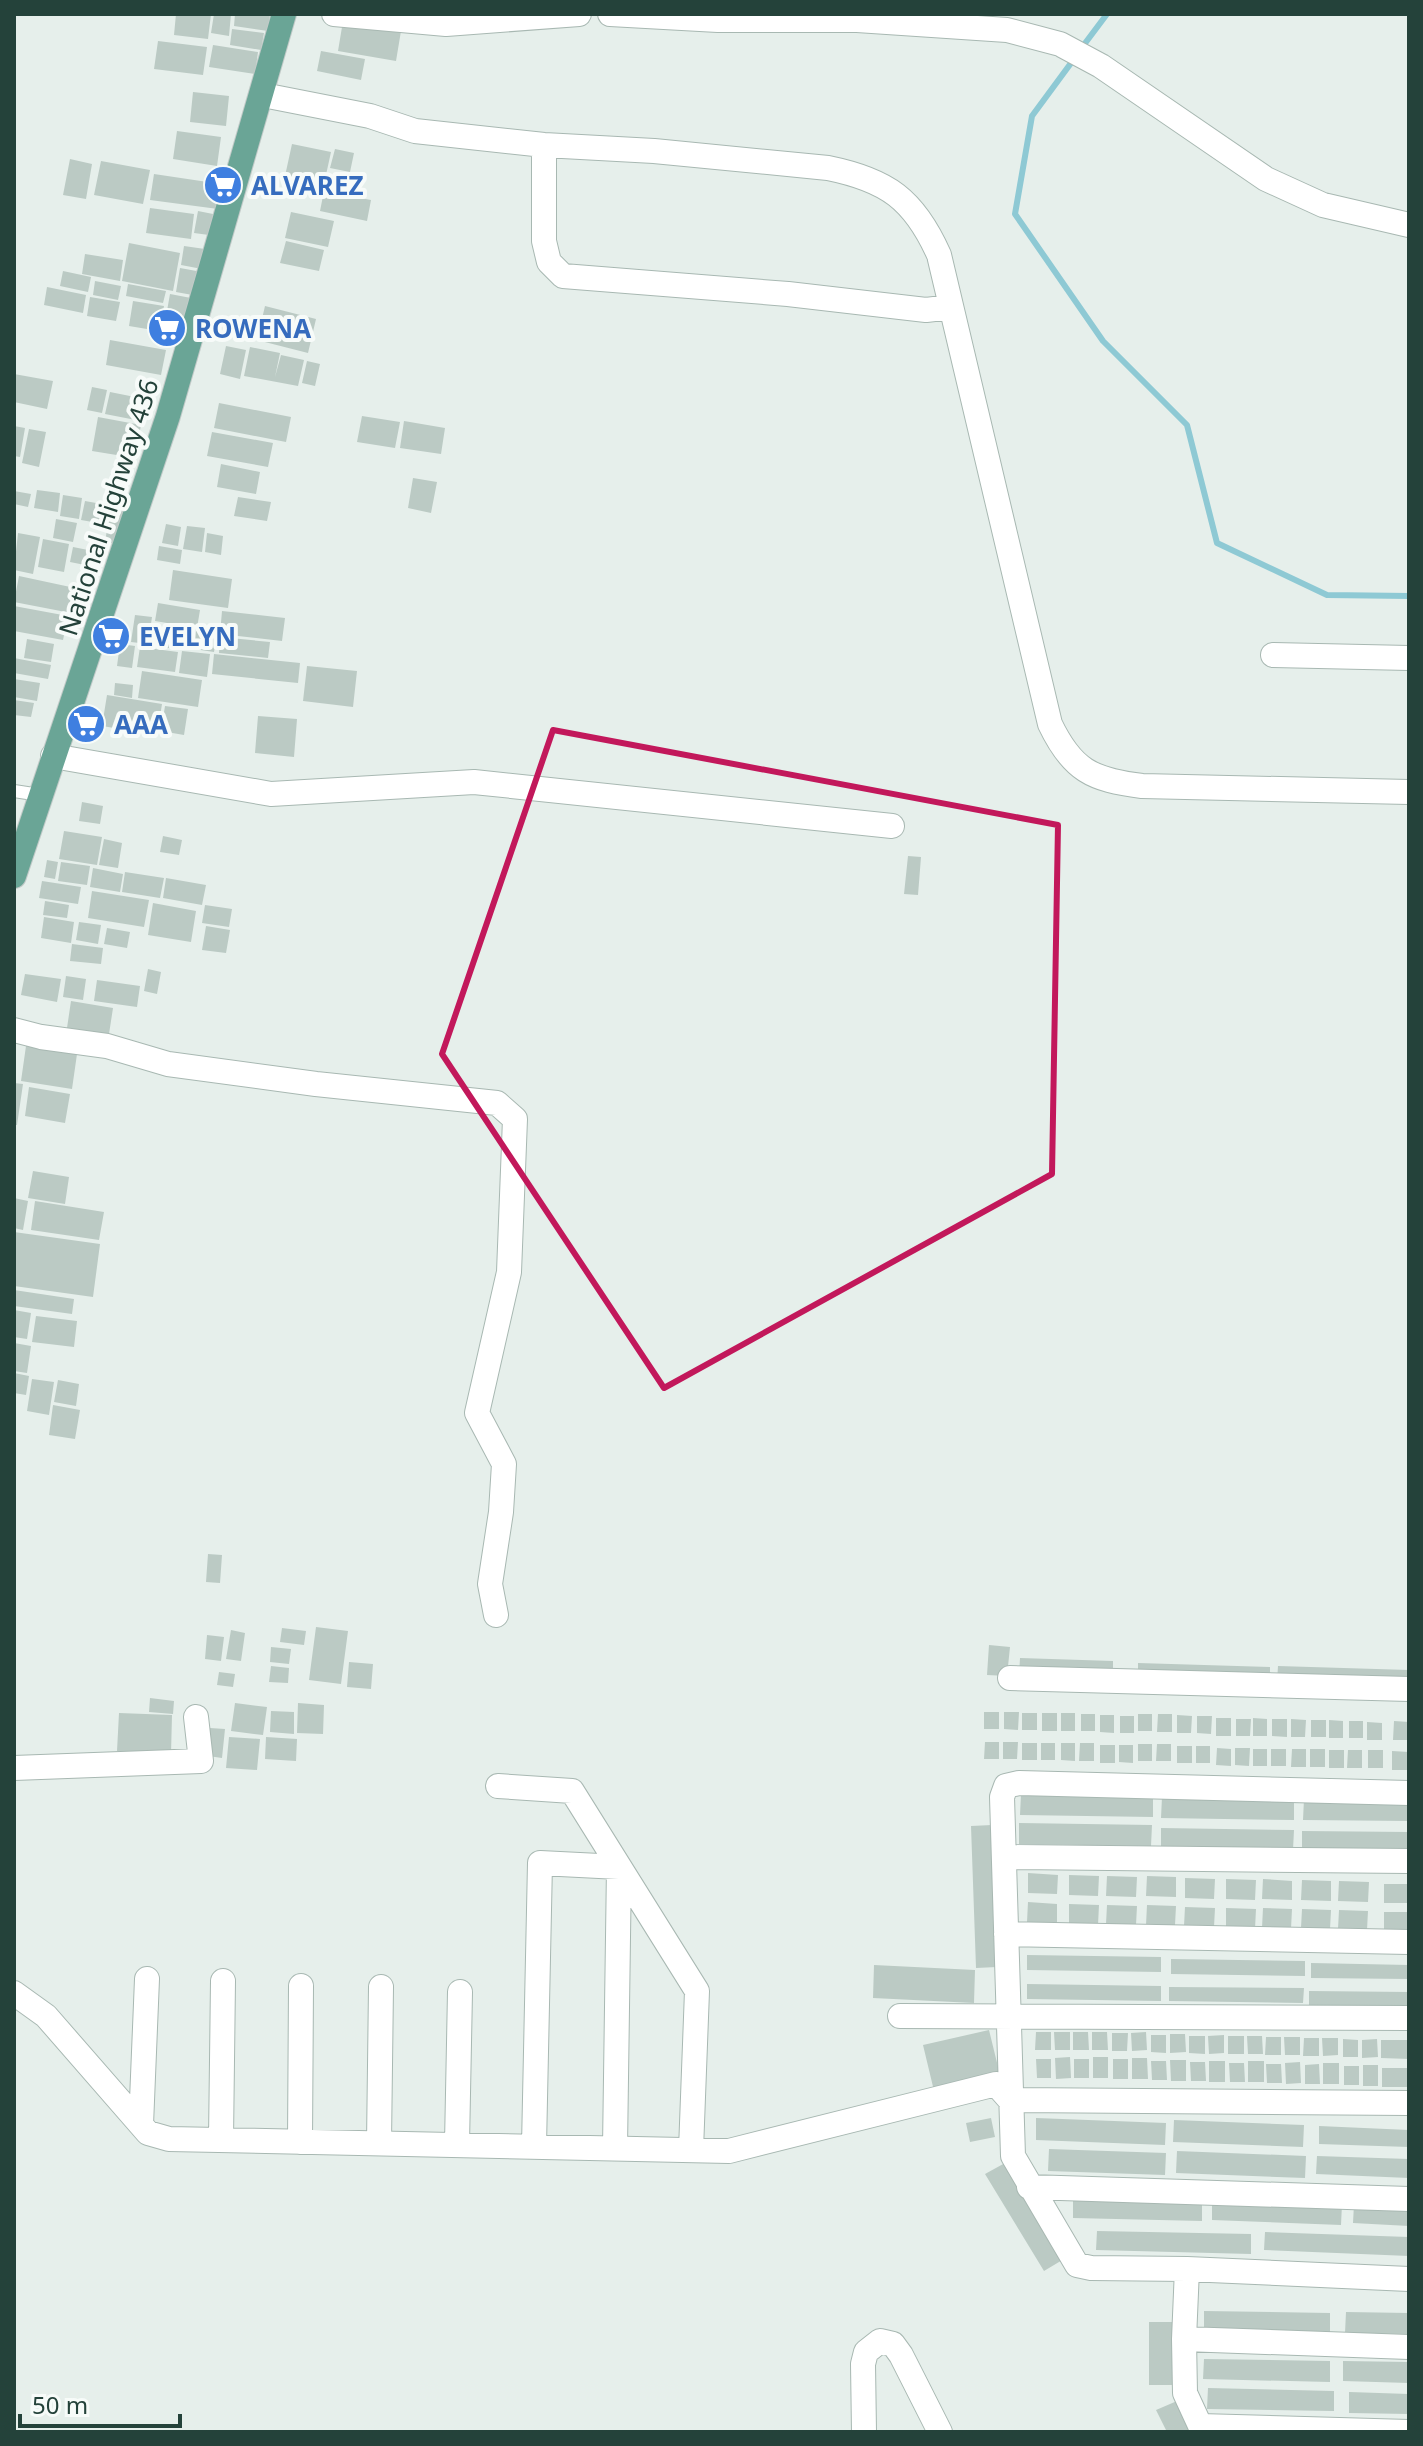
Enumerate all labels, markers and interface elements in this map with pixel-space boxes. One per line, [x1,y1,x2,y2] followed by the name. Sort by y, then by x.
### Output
[202,164,244,206] supermarket icon: ALVAREZ
[251,167,364,203] place label: ALVAREZ
[146,307,188,349] supermarket icon: ROWENA
[195,310,311,346] place label: ROWENA
[49,374,167,640] street label: National Highway 436
[90,615,132,657] supermarket icon: EVELYN
[139,618,236,654] place label: EVELYN
[65,703,107,745] supermarket icon: AAA
[114,706,168,742] place label: AAA
[20,2378,180,2428] scale bar
[32,2388,88,2421] text: 50 m

